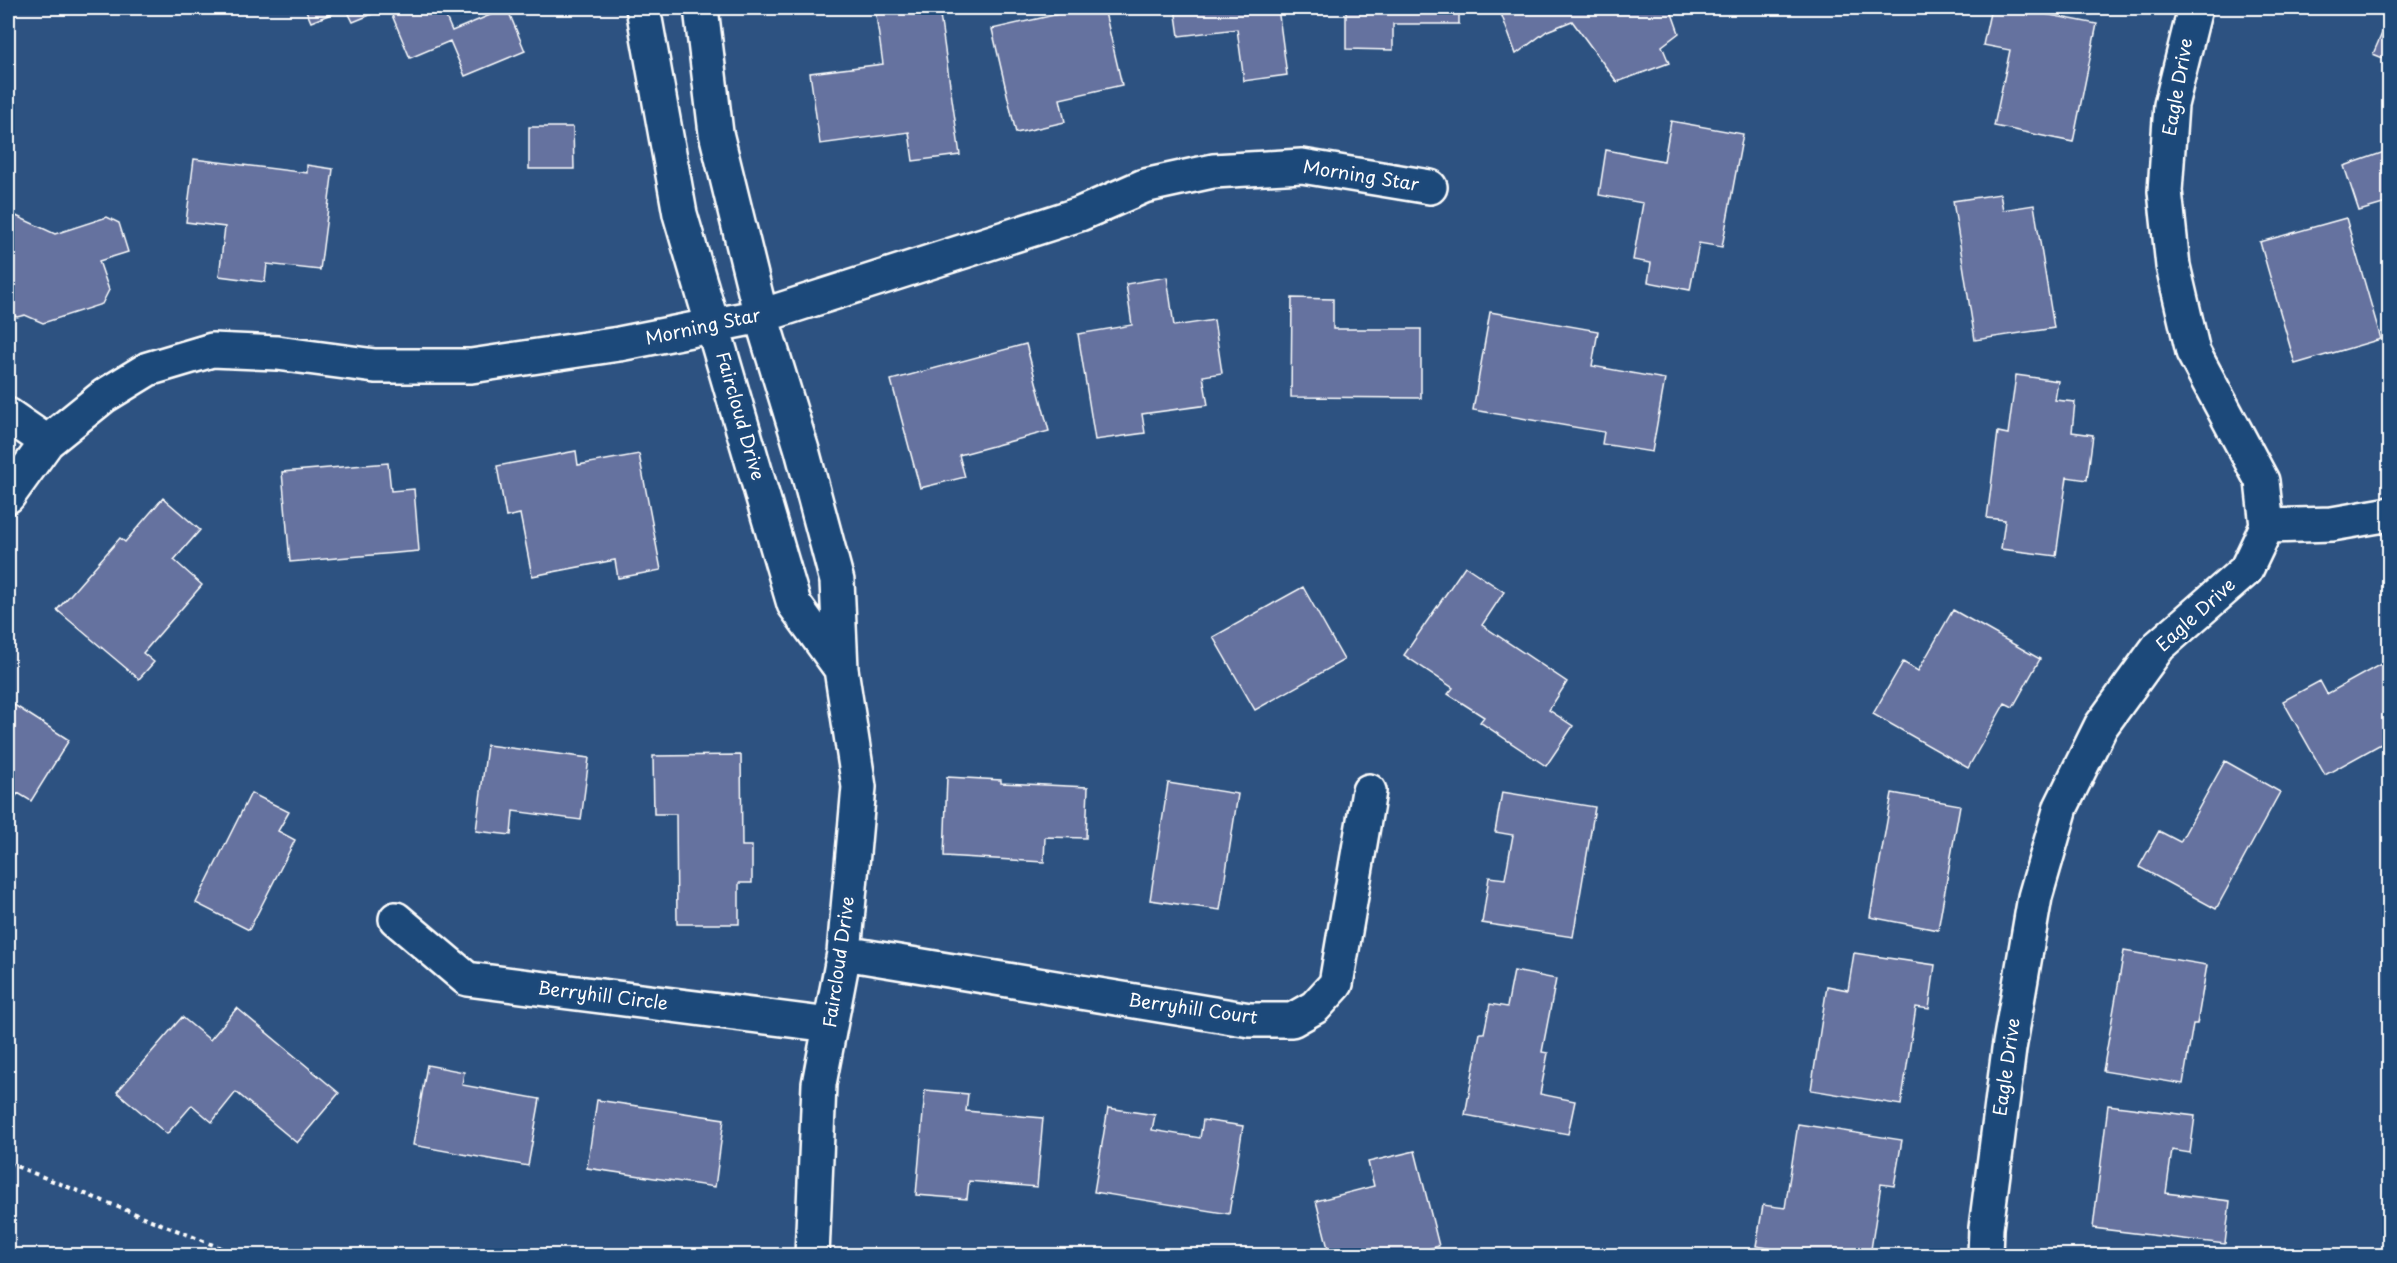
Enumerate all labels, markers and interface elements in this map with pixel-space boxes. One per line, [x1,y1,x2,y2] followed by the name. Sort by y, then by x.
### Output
[2155,36,2198,138] street label: Eagle Drive
[1301,152,1422,197] street label: Morning Star
[643,300,764,351] street label: Morning Star
[710,348,773,483] street label: Faircloud Drive
[2149,571,2241,657] street label: Eagle Drive
[815,894,860,1029] street label: Faircloud Drive
[536,973,670,1016] street label: Berryhill Circle
[1127,985,1259,1030] street label: Berryhill Court
[1985,1016,2026,1118] street label: Eagle Drive

